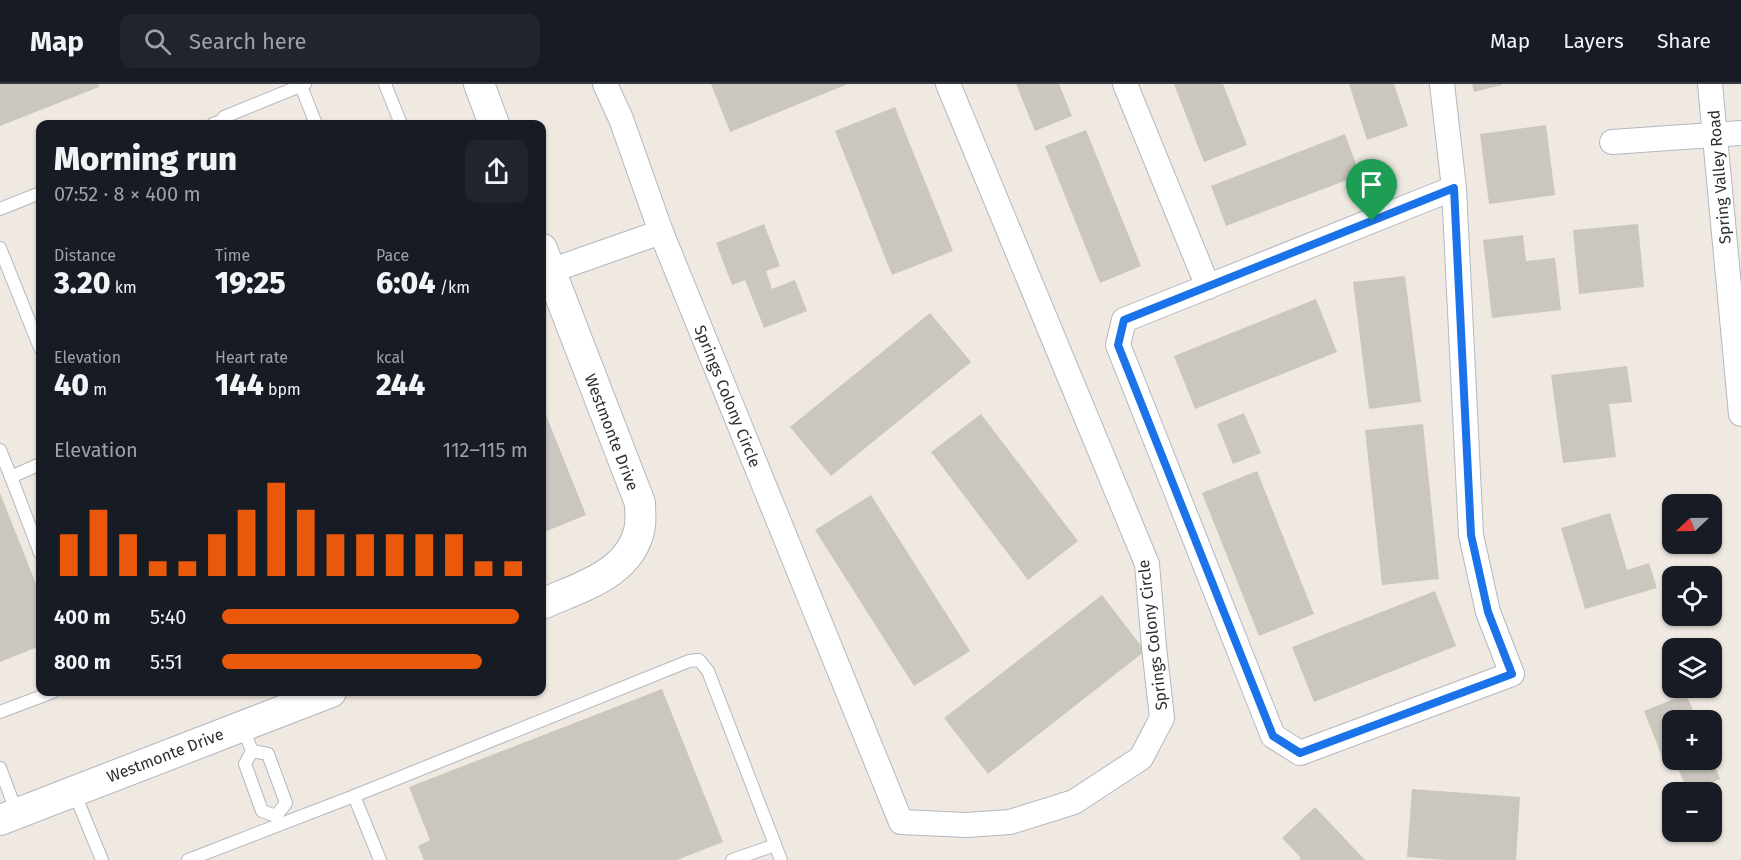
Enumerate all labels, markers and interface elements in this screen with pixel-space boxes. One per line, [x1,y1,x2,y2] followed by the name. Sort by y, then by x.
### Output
[120,14,540,68] search box
[30,25,84,58] text: Map
[141,25,174,58] icon: search
[189,28,307,55] text: Search here
[1490,28,1530,54] text: Map
[1563,28,1624,54] text: Layers
[1657,28,1711,54] text: Share
[1704,109,1735,245] street label: Spring Valley Road
[54,139,237,179] text: Morning run
[465,140,528,203] button: share
[1346,159,1397,221] pin
[1355,168,1388,201] icon: arrive
[54,182,201,206] text: 07:52 · 8 × 400 m
[54,246,116,265] text: Distance
[215,246,250,265] text: Time
[376,246,409,265] text: Pace
[54,265,111,301] text: 3.20
[215,265,286,301] text: 19:25
[376,265,435,301] text: 6:04
[111,278,137,297] text: km
[435,278,470,297] text: /km
[690,322,765,470] street label: Springs Colony Circle
[54,348,121,367] text: Elevation
[215,348,288,367] text: Heart rate
[376,348,405,367] text: kcal
[54,367,89,403] text: 40
[215,367,264,403] text: 144
[376,367,425,403] text: 244
[581,371,643,493] street label: Westmonte Drive
[89,380,107,399] text: m
[264,380,301,399] text: bpm
[54,438,138,462] text: Elevation
[443,438,528,462] text: 112–115 m
[1662,494,1722,554] north arrow
[1662,494,1722,842] map controls
[1134,559,1171,711] street label: Springs Colony Circle
[1662,566,1722,626] button: locate
[54,605,110,629] text: 400 m
[150,605,187,629] text: 5:40
[1662,638,1722,698] button: layers
[54,650,111,674] text: 800 m
[150,650,183,674] text: 5:51
[1662,710,1722,770] button: +
[104,724,226,786] street label: Westmonte Drive
[1662,782,1722,842] button: −

